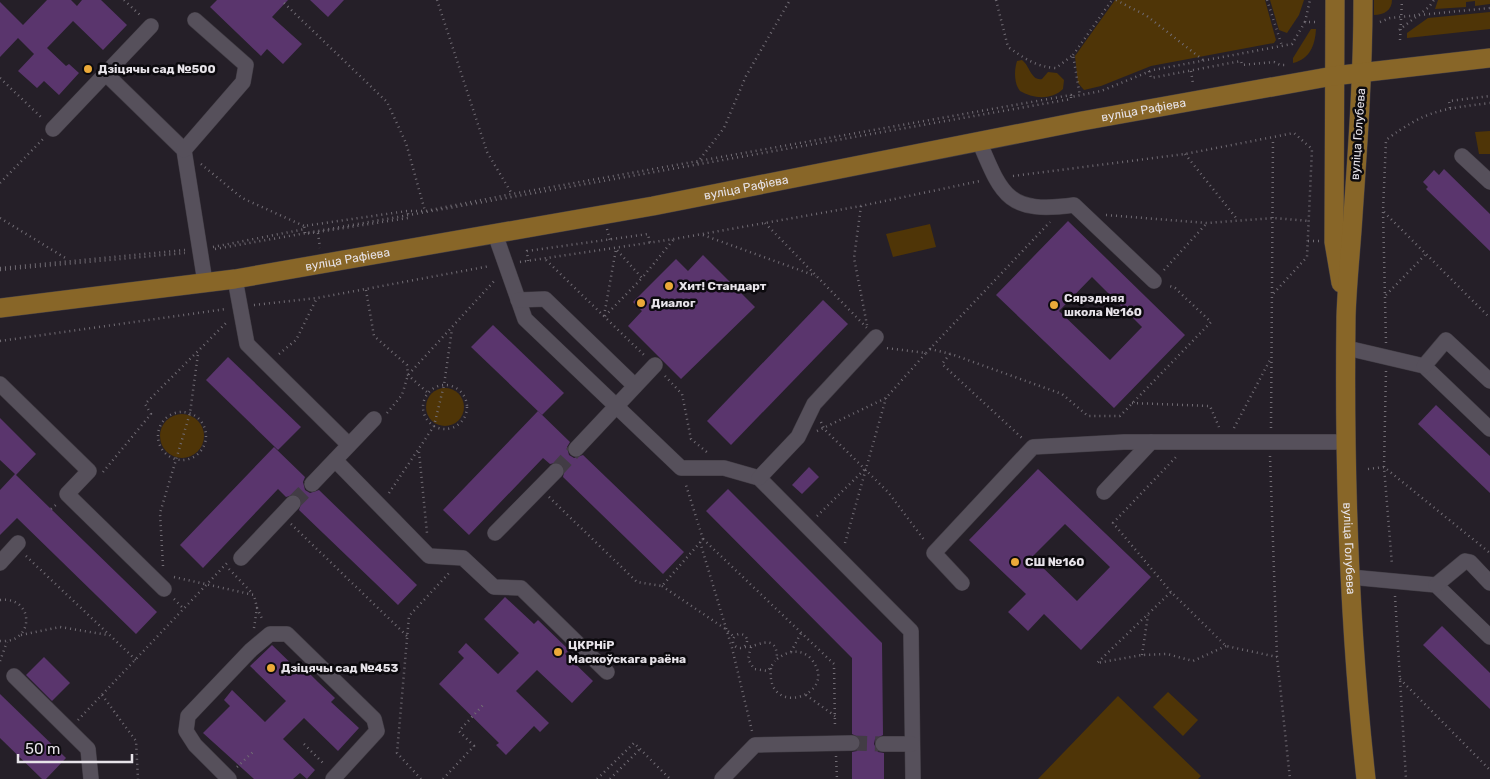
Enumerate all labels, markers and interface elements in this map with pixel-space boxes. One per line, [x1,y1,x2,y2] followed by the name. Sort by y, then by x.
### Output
[98,62,216,76] place label: Дзіцячы сад №500
[82,63,94,75] marker: Дзіцячы сад №500
[1348,88,1368,180] street label: вуліца Голубева
[1100,96,1187,124] street label: вуліца Рафіева
[703,172,790,203] street label: вуліца Рафіева
[304,245,391,274] street label: вуліца Рафіева
[679,279,767,293] place label: Хит! Стандарт
[663,280,675,292] marker: Хит! Стандарт
[1064,291,1142,319] place label: Сярэдняя школа №160
[651,296,696,310] place label: Диалог
[635,297,647,309] marker: Диалог
[1048,299,1060,311] marker: Сярэдняя школа №160
[1340,502,1358,595] street label: вуліца Голубева
[1025,555,1084,569] place label: СШ №160
[1009,556,1021,568] marker: СШ №160
[568,638,686,666] place label: ЦКРНіР Маскоўскага раёна
[552,646,564,658] marker: ЦКРНіР Маскоўскага раёна
[281,661,399,675] place label: Дзіцячы сад №453
[265,662,277,674] marker: Дзіцячы сад №453
[18,732,131,764] scale bar
[25,740,60,758] text: 50 m

